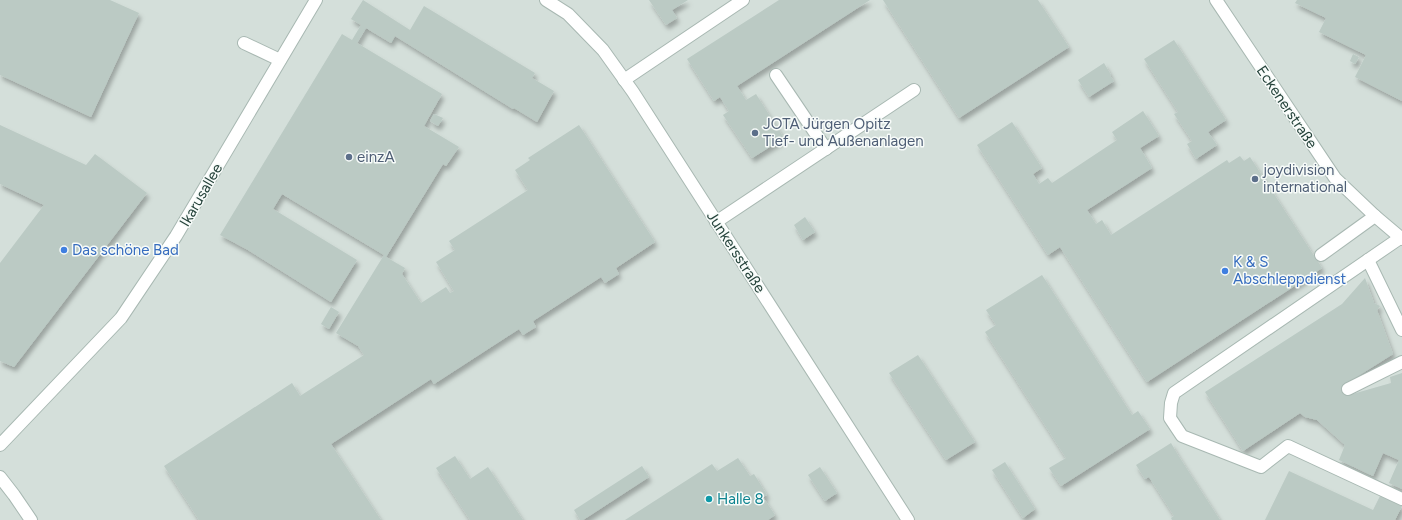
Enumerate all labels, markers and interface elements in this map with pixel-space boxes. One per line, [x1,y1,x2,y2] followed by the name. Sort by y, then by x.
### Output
[1253,62,1321,152] street label: Eckenerstraße
[763,115,924,150] place label: JOTA Jürgen Opitz Tief- und Außenanlagen
[750,128,760,138] marker: JOTA Jürgen Opitz Tief- und Außenanlagen
[357,148,395,166] place label: einzA
[344,152,354,162] marker: einzA
[176,160,226,230] street label: Ikarusallee
[1262,161,1347,196] place label: joydivision international
[1250,174,1260,184] marker: joydivision international
[703,208,769,296] street label: Junkersstraße
[72,241,179,259] place label: Das schöne Bad
[59,245,69,255] marker: Das schöne Bad
[1233,253,1346,288] place label: K & S Abschleppdienst
[1220,266,1230,276] marker: K & S Abschleppdienst
[717,490,764,508] place label: Halle 8
[704,494,714,504] marker: Halle 8

